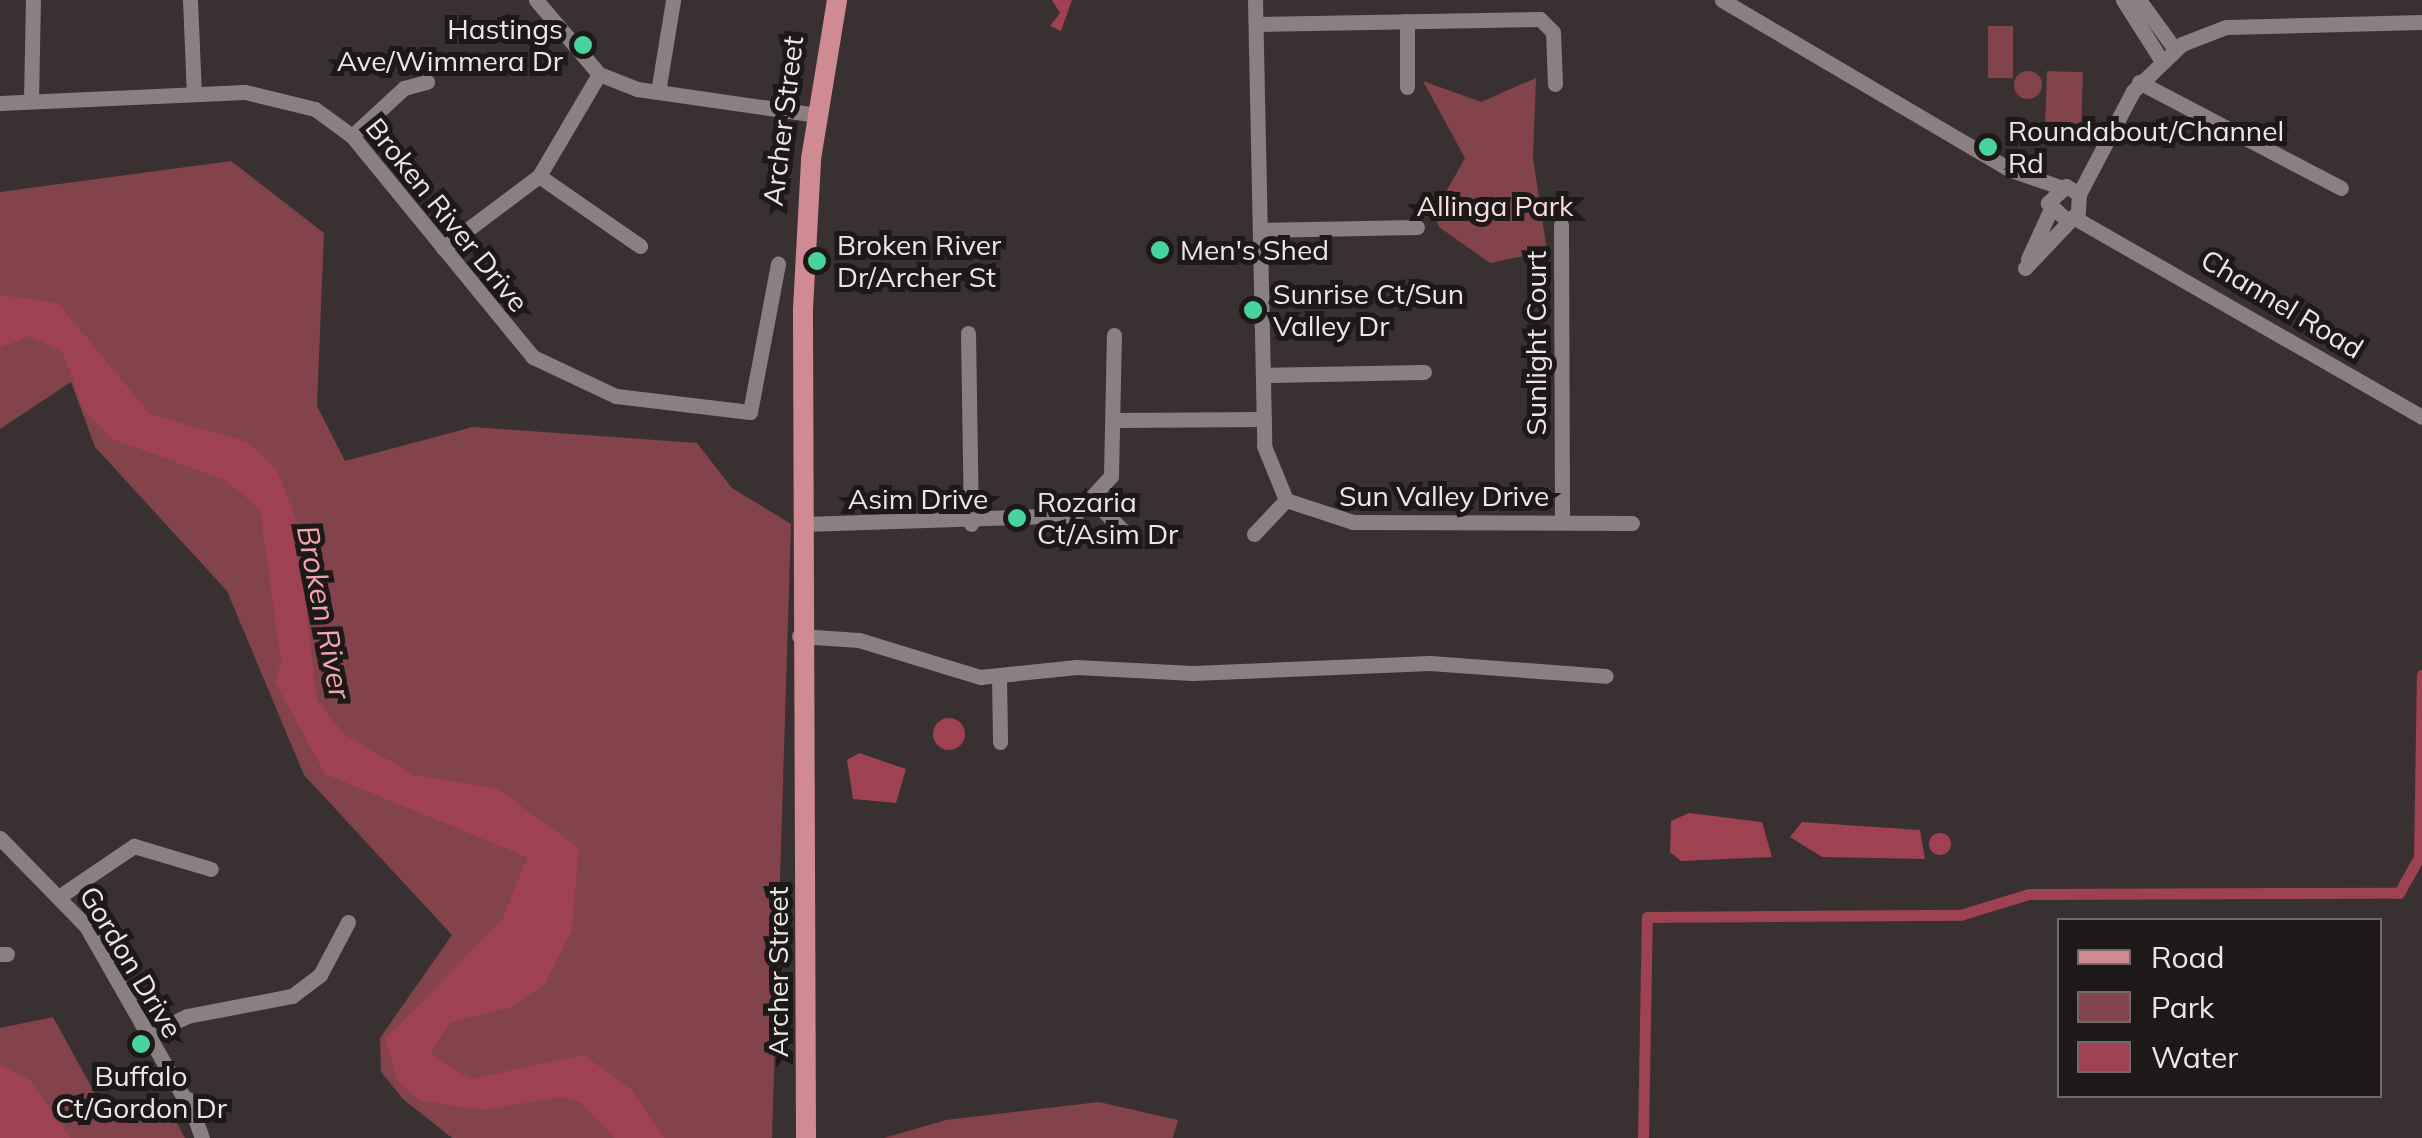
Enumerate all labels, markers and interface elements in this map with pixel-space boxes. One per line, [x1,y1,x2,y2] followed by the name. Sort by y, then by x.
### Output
[337,12,563,78] place label: Hastings Ave/Wimmera Dr
[572,34,594,56] marker: Hastings Ave/Wimmera Dr
[756,34,810,208] street label: Archer Street
[359,112,535,318] street label: Broken River Drive
[2008,114,2284,180] place label: Roundabout/Channel Rd
[1977,136,1999,158] marker: Roundabout/Channel Rd
[1417,189,1573,223] park label: Allinga Park
[837,228,1001,294] place label: Broken River Dr/Archer St
[1180,233,1329,267] place label: Men's Shed
[1149,239,1171,261] marker: Men's Shed
[2195,242,2369,366] street label: Channel Road
[806,250,828,272] marker: Broken River Dr/Archer St
[1519,251,1553,435] street label: Sunlight Court
[1273,277,1464,343] place label: Sunrise Ct/Sun Valley Dr
[1242,299,1264,321] marker: Sunrise Ct/Sun Valley Dr
[1339,479,1549,513] street label: Sun Valley Drive
[848,482,988,516] street label: Asim Drive
[1037,485,1178,551] place label: Rozaria Ct/Asim Dr
[1006,507,1028,529] marker: Rozaria Ct/Asim Dr
[290,522,358,702] water label: Broken River
[73,880,189,1044] street label: Gordon Drive
[761,887,795,1057] street label: Archer Street
[2057,918,2382,1098] legend
[2151,938,2225,976] text: Road
[2151,988,2214,1026] text: Park
[130,1033,152,1055] marker: Buffalo Ct/Gordon Dr
[2151,1038,2238,1076] text: Water
[55,1059,227,1125] place label: Buffalo Ct/Gordon Dr

